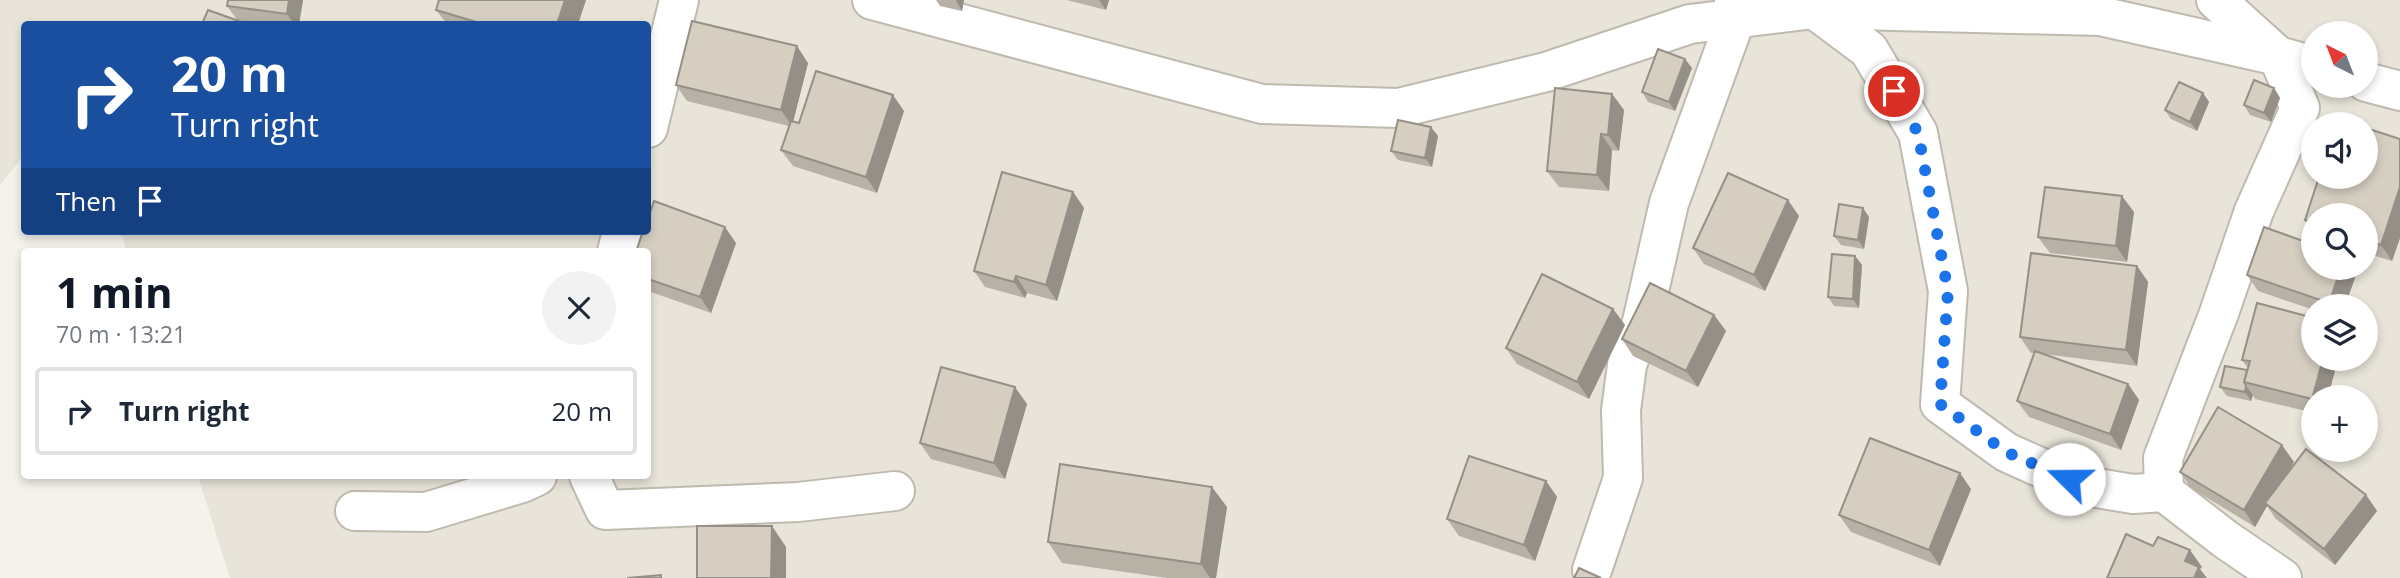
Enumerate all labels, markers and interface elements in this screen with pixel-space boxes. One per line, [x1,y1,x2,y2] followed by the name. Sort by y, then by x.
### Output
[2301,21,2378,98] north arrow
[2301,21,2378,462] map controls
[171,40,288,106] text: 20 m
[56,49,147,140] icon: right
[1864,61,1924,121] pin
[1875,72,1913,110] icon: arrive
[171,103,319,146] text: Turn right
[2301,112,2378,189] button: sound
[131,182,169,220] icon: arrive
[56,183,117,219] text: Then
[2301,203,2378,280] button: search
[56,263,173,320] text: 1 min
[542,271,616,345] button: close
[2301,294,2378,371] button: layers
[56,318,186,350] text: 70 m · 13:21
[2301,385,2378,462] button: +
[60,392,98,430] icon: right
[119,393,250,429] text: Turn right
[551,393,612,429] text: 20 m
[2032,442,2106,516] position arrow

